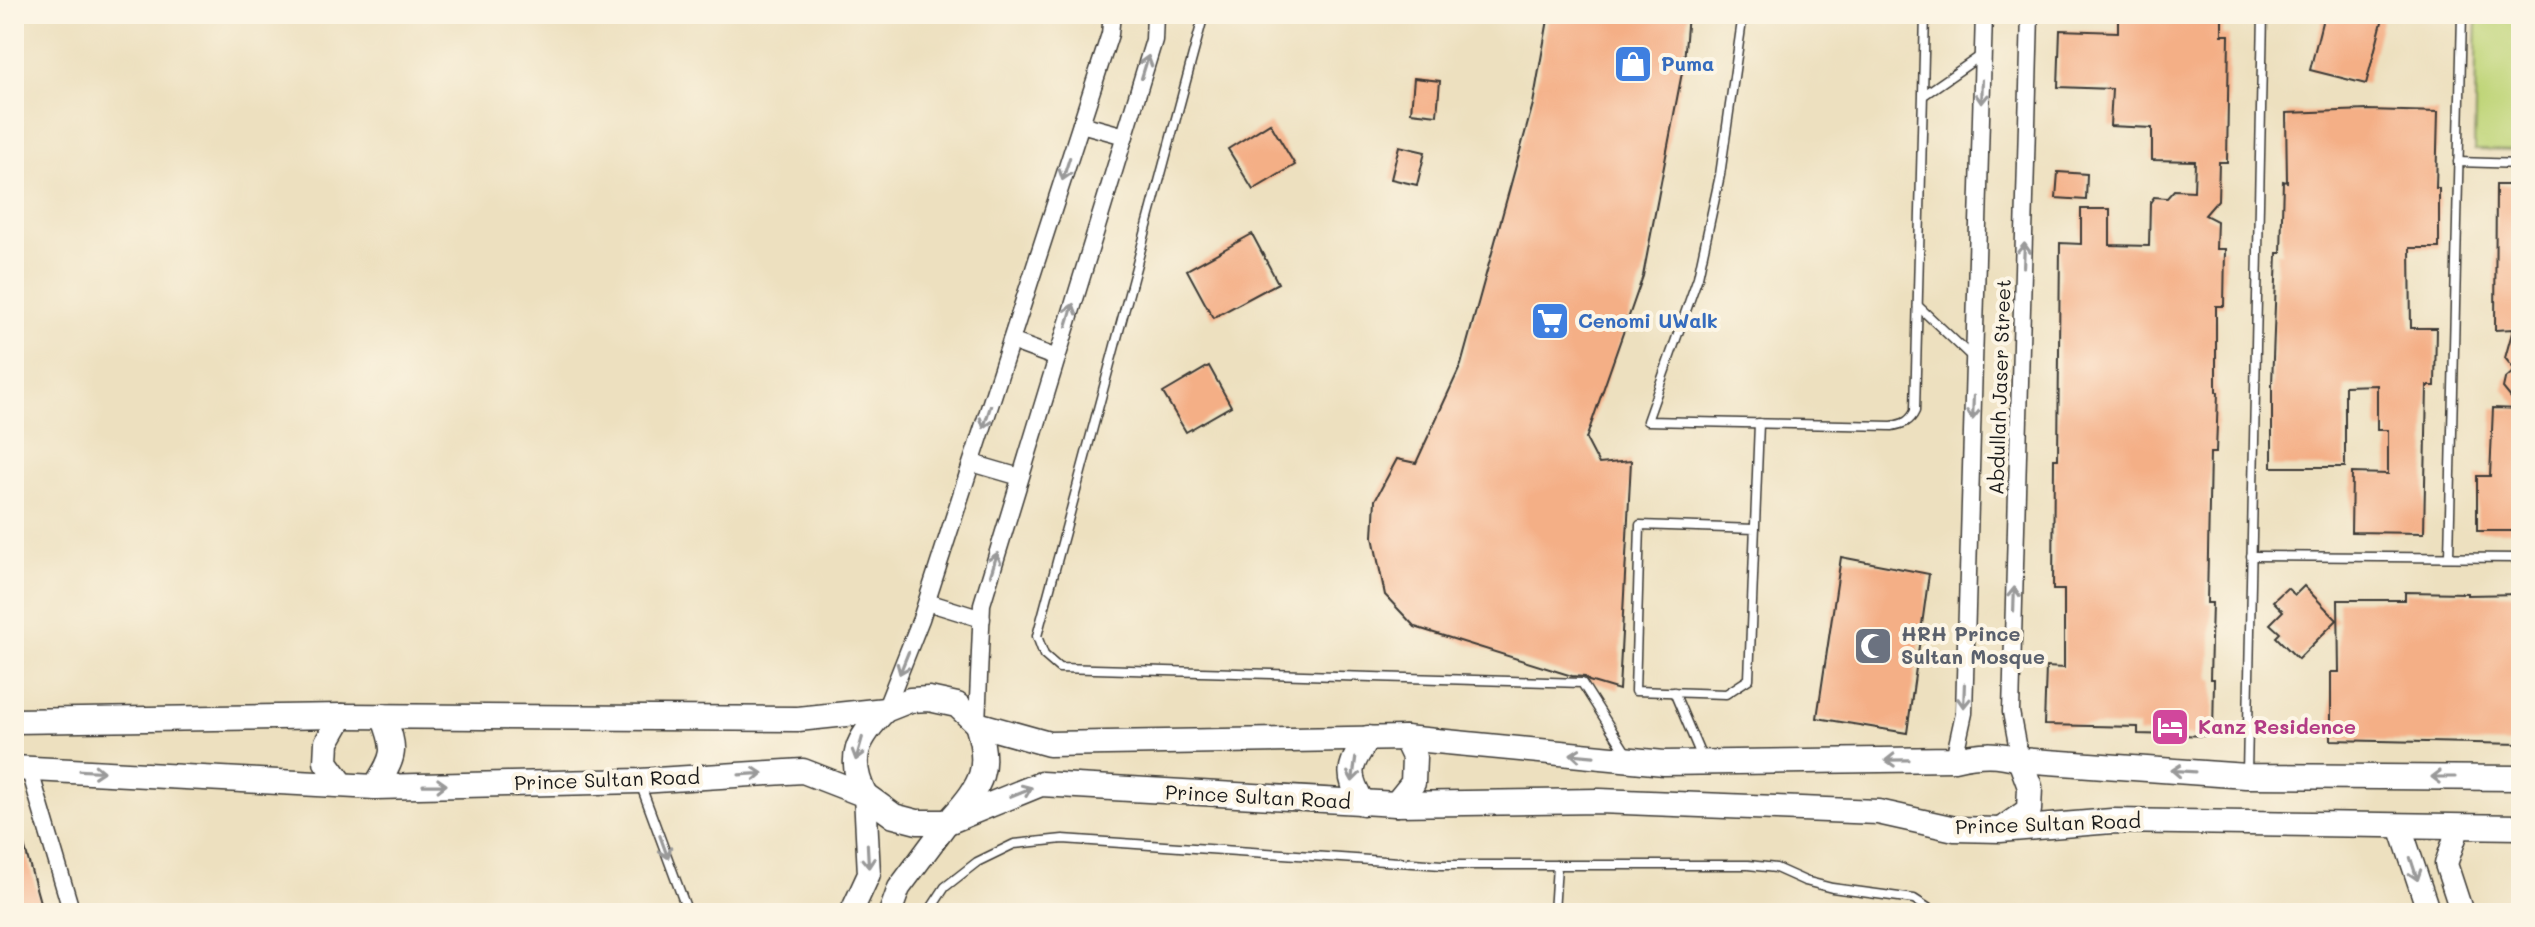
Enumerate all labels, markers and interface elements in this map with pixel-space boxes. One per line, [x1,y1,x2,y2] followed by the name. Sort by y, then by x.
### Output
[1612,43,1654,85] shop icon: Puma
[1661,50,1714,76] place label: Puma
[1139,54,1154,79] one-way arrow
[1974,78,1990,105] one-way arrow
[1058,156,1073,181] one-way arrow
[2016,242,2031,269] one-way arrow
[1982,279,2016,495] street label: Abdullah Jaser Street
[1529,300,1571,342] supermarket icon: Cenomi UWalk
[1063,303,1078,329] one-way arrow
[1578,307,1718,333] place label: Cenomi UWalk
[1965,394,1980,421] one-way arrow
[978,404,993,429] one-way arrow
[987,552,1002,578] one-way arrow
[2007,586,2022,613] one-way arrow
[1901,620,2045,669] place label: HRH Prince Sultan Mosque
[1852,625,1894,667] mosque icon: HRH Prince Sultan Mosque
[895,650,910,675] one-way arrow
[1957,682,1972,709] one-way arrow
[2149,706,2191,748] hotel icon: Kanz Residence
[2198,713,2356,739] place label: Kanz Residence
[850,736,865,762] one-way arrow
[1569,748,1596,763] one-way arrow
[1884,752,1911,768] one-way arrow
[1346,757,1361,782] one-way arrow
[514,763,700,795] street label: Prince Sultan Road
[2170,763,2197,778] one-way arrow
[78,764,105,779] one-way arrow
[737,766,764,781] one-way arrow
[2430,769,2457,785] one-way arrow
[421,778,448,793] one-way arrow
[1165,778,1351,814] street label: Prince Sultan Road
[1008,784,1033,799] one-way arrow
[1955,807,2141,839] street label: Prince Sultan Road
[658,834,672,859] one-way arrow
[860,842,875,869] one-way arrow
[2408,857,2423,882] one-way arrow

